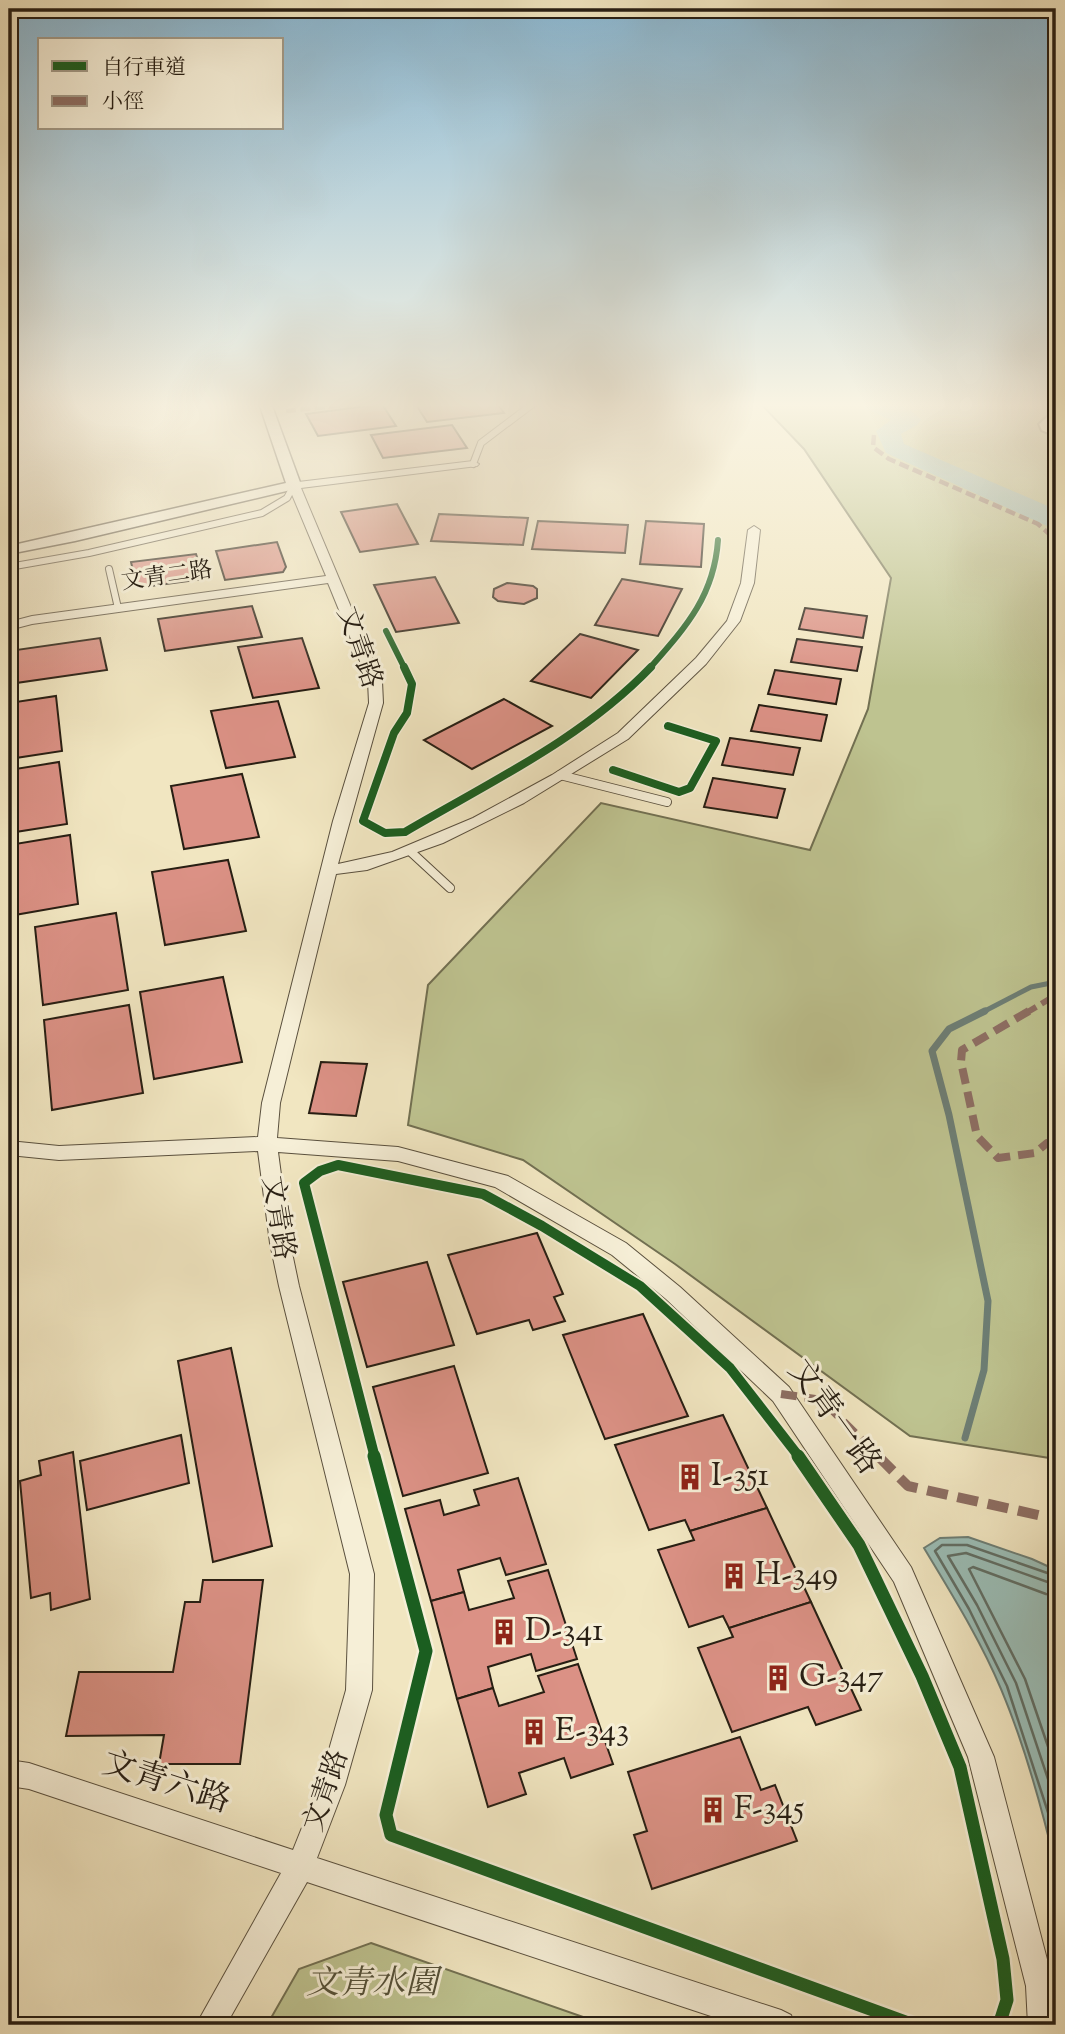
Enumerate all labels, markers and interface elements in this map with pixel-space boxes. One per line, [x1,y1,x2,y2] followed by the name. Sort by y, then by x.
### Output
[38,38,284,130] legend
[102,54,186,84] text: 自行車道
[102,88,144,118] text: 小徑
[119,554,215,600] street label: 文青二路
[325,602,391,694] street label: 文青路
[251,1173,303,1263] street label: 文青路
[775,1350,891,1486] street label: 文青一路
[711,1453,769,1501] place label: I-351
[675,1462,705,1492] building icon: I-351
[755,1552,838,1600] place label: H-349
[719,1561,749,1591] building icon: H-349
[525,1608,604,1656] place label: D-341
[489,1617,519,1647] building icon: D-341
[799,1654,884,1702] place label: G-347
[763,1663,793,1693] building icon: G-347
[555,1708,629,1756] place label: E-343
[519,1717,549,1747] building icon: E-343
[96,1741,236,1827] street label: 文青六路
[294,1745,360,1837] street label: 文青路
[734,1786,804,1834] place label: F-345
[698,1795,728,1825] building icon: F-345
[306,1961,443,2009] park label: 文青水園

